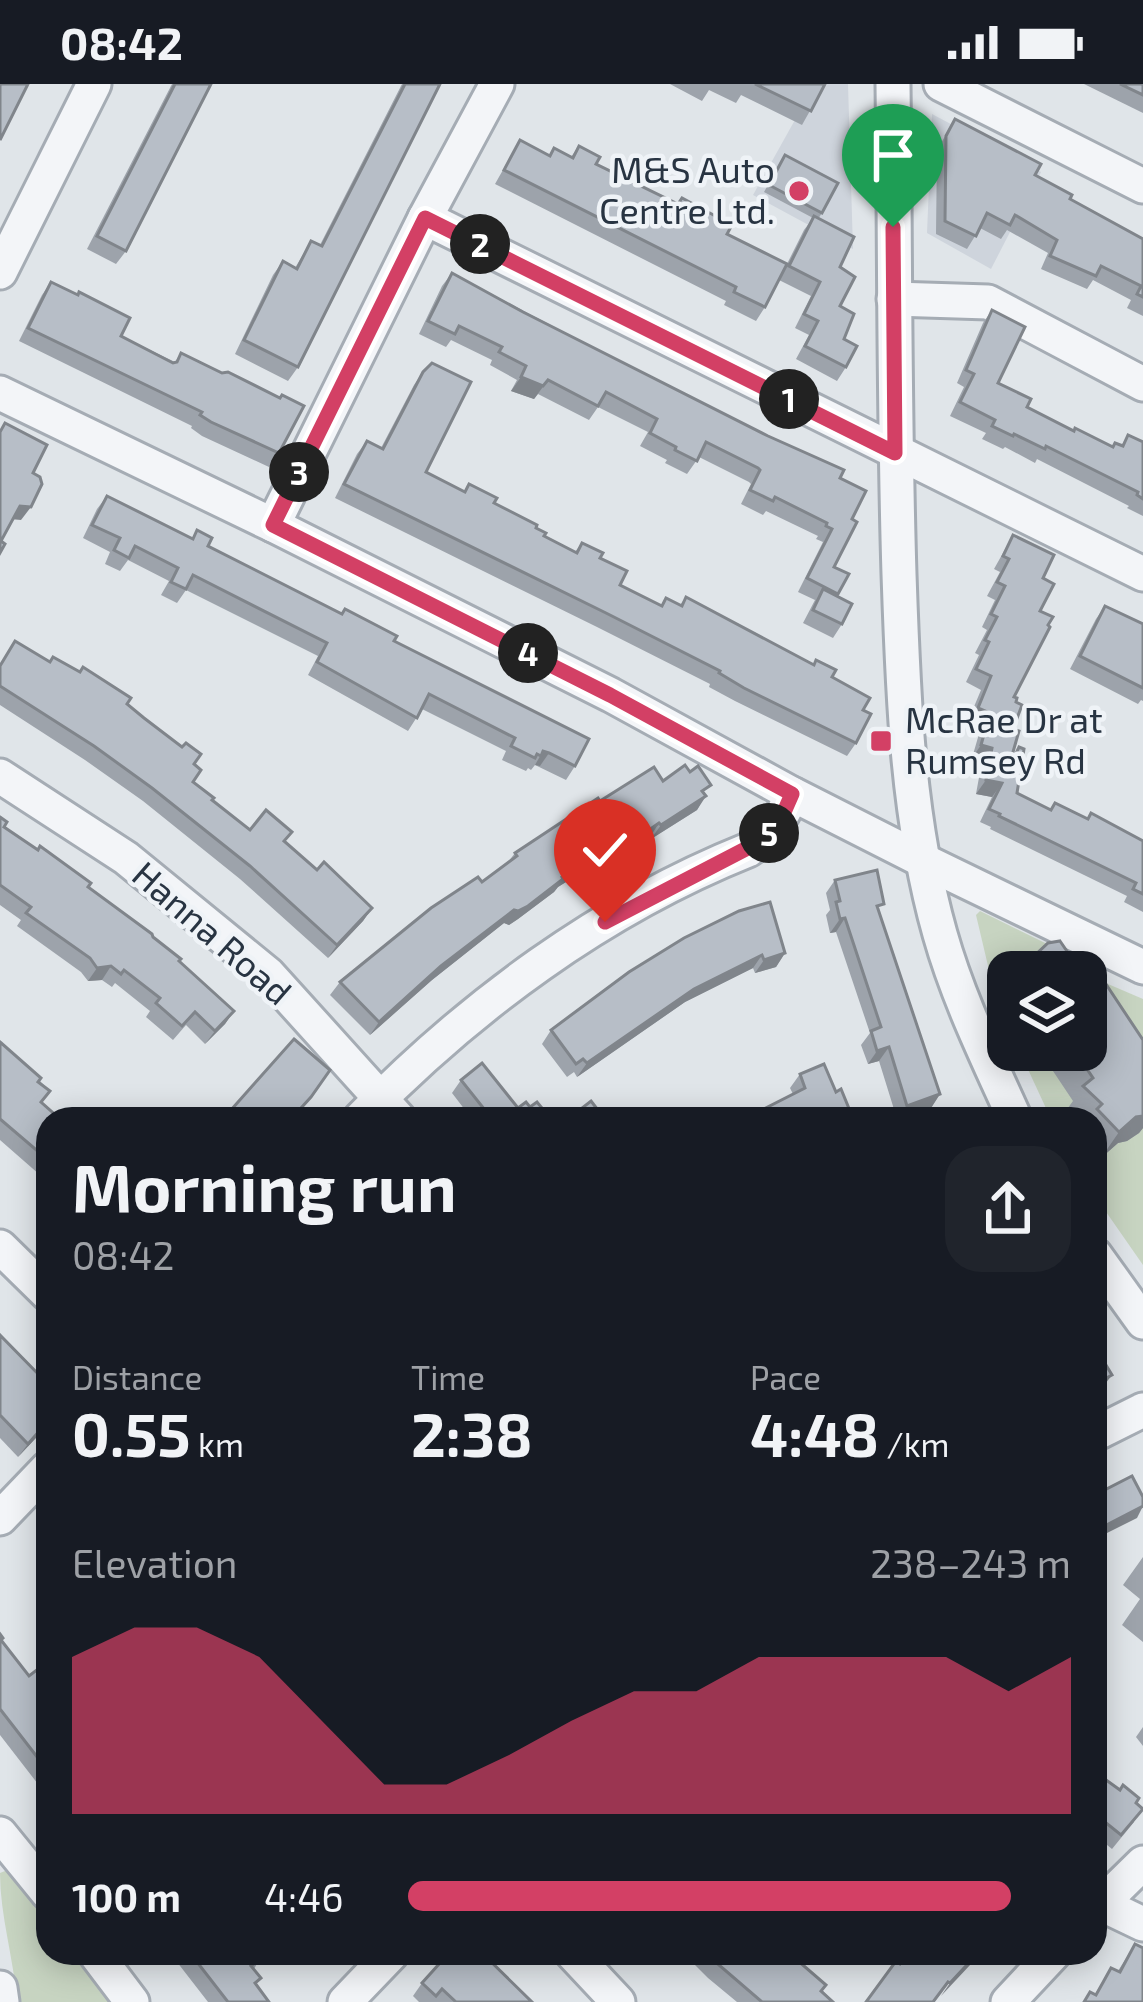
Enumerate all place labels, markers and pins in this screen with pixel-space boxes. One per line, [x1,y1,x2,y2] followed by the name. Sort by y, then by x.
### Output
[842,104,944,227] pin
[599,147,775,231] place label: M&S Auto Centre Ltd.
[786,178,812,204] marker: M&S Auto Centre Ltd.
[450,214,510,274] pin: 2
[759,369,819,429] pin: 1
[269,442,329,502] pin: 3
[498,623,558,683] pin: 4
[905,697,1103,781] place label: McRae Dr at Rumsey Rd
[868,728,894,754] marker: McRae Dr at Rumsey Rd
[554,799,656,922] pin
[739,803,799,863] pin: 5

